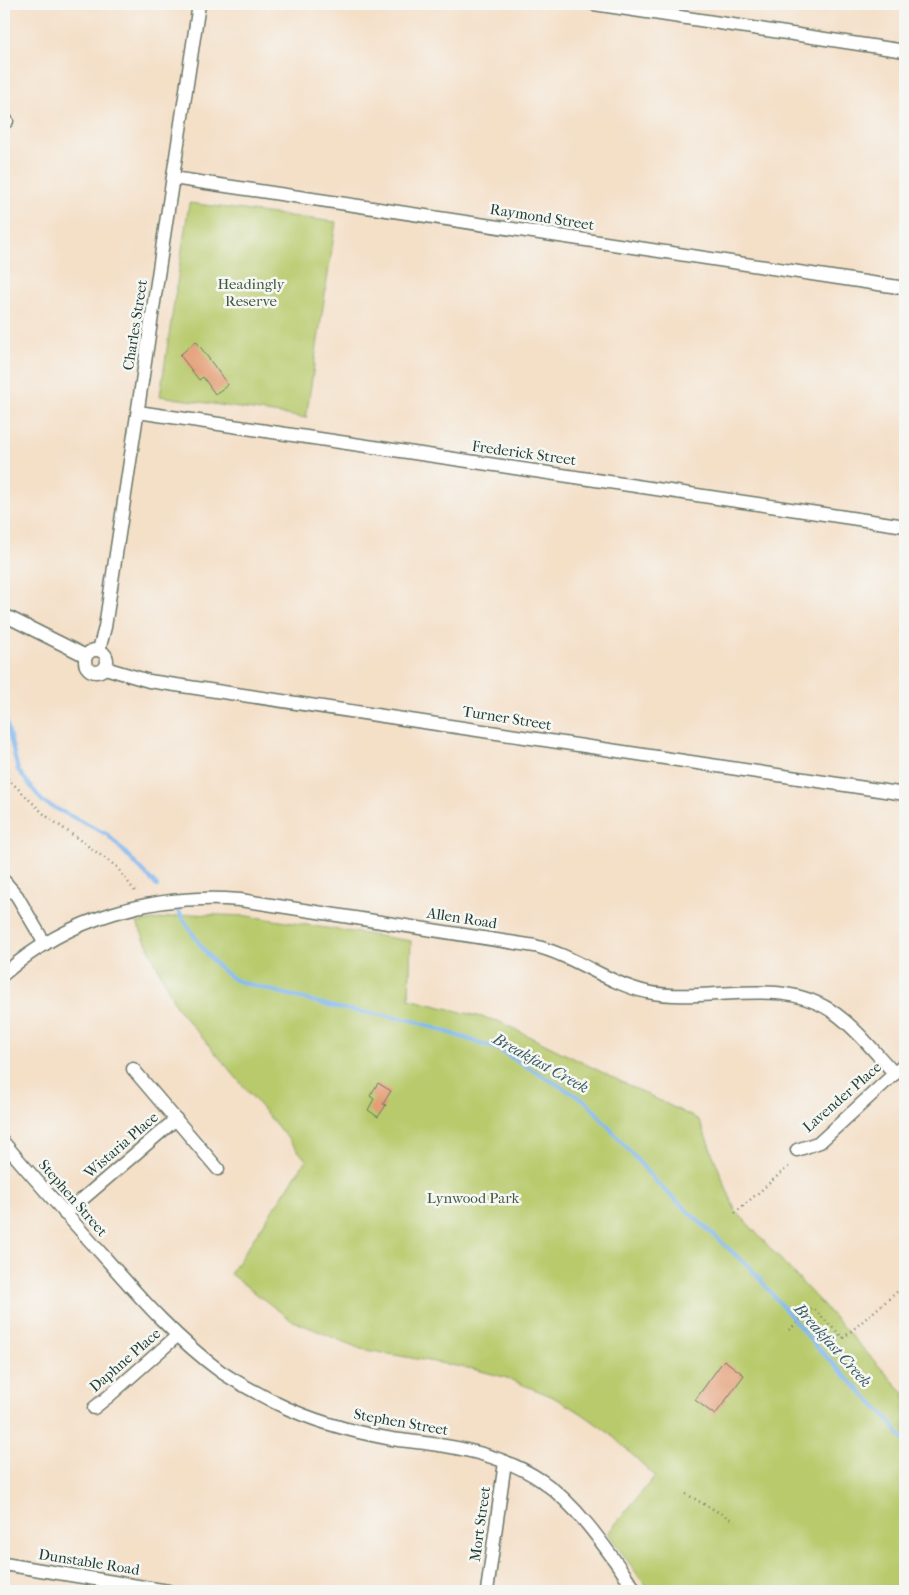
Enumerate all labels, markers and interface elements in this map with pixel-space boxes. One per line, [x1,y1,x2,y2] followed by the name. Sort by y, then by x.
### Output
[489,200,596,234] street label: Raymond Street
[217,275,286,310] park label: Headingly Reserve
[119,278,151,372] street label: Charles Street
[471,437,578,469] street label: Frederick Street
[461,702,553,734] street label: Turner Street
[425,903,499,933] street label: Allen Road
[489,1028,592,1097] water label: Breakfast Creek
[799,1058,885,1136] street label: Lavender Place
[80,1108,162,1183] street label: Wistaria Place
[35,1156,112,1241] street label: Stephen Street
[427,1189,519,1207] park label: Lynwood Park
[790,1298,876,1391] water label: Breakfast Creek
[86,1324,165,1396] street label: Daphne Place
[352,1405,450,1439] street label: Stephen Street
[466,1485,494,1563] street label: Mort Street
[37,1545,142,1579] street label: Dunstable Road

